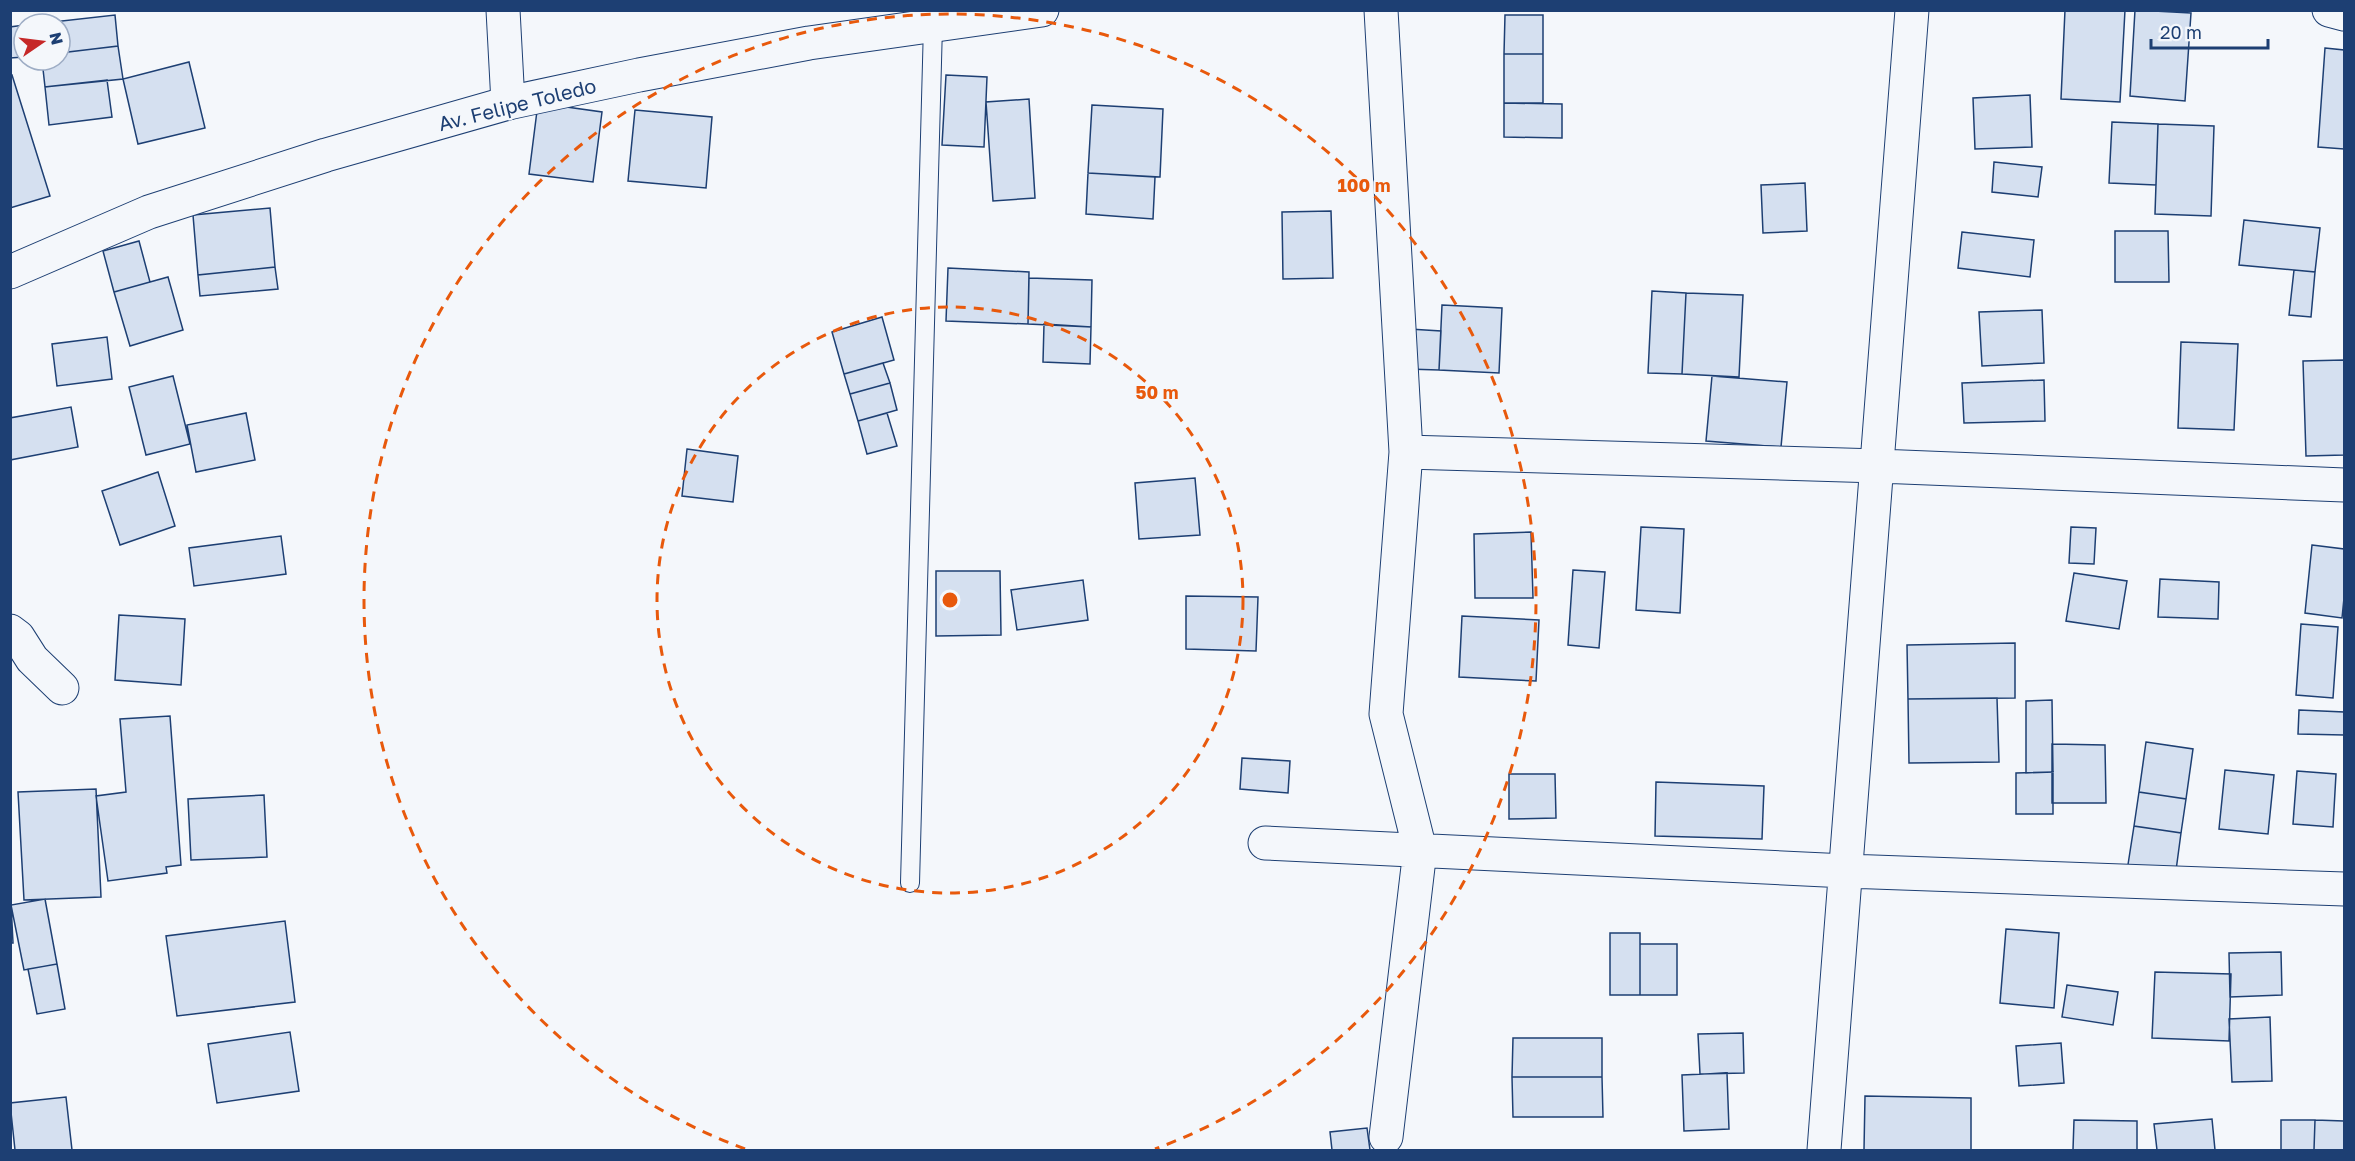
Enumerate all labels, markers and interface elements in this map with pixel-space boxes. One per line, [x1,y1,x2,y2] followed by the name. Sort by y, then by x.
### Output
[12,12,72,72] north arrow
[2151,12,2268,50] scale bar
[2160,21,2202,43] text: 20 m
[45,30,68,47] text: N
[436,73,598,135] street label: Av. Felipe Toledo
[1338,174,1390,196] text: 100 m
[1136,381,1178,403] text: 50 m
[940,590,960,610] centre of rings

